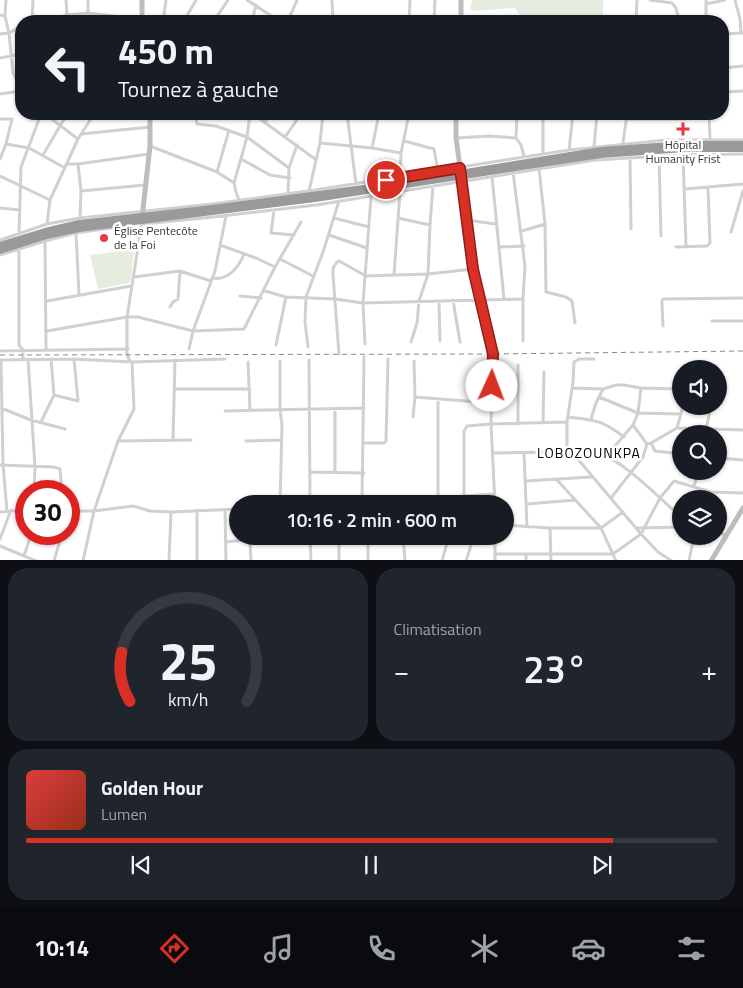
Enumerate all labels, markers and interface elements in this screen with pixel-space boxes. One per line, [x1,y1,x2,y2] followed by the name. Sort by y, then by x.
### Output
[118,24,214,78] text: 450 m
[35,35,100,100] icon: left
[118,72,279,106] text: Tournez à gauche
[676,122,690,136] marker: Hôpital Humanity Frist
[646,135,721,168] place label: Hôpital Humanity Frist
[365,159,407,201] pin
[372,166,400,194] icon: arrive
[114,221,198,254] place label: Église Pentecôte de la Foi
[98,232,110,244] marker: Église Pentecôte de la Foi
[465,359,517,411] position arrow
[672,360,727,545] map controls
[672,360,727,415] button: sound
[672,425,727,480] button: search
[537,442,641,463] district label: LOBOZOUNKPA
[15,480,80,545] speed limit sign: 30
[672,490,727,545] button: layers
[286,505,457,534] text: 10:16 · 2 min · 600 m
[394,617,482,641] text: Climatisation
[159,621,217,700] text: 25
[523,640,587,698] text: 23°
[394,649,409,692] text: −
[701,649,717,692] text: +
[168,686,208,713] text: km/h
[101,773,203,802] text: Golden Hour
[101,802,147,826] text: Lumen
[127,851,155,879] icon: previous
[357,851,385,879] icon: pause
[588,851,616,879] icon: next
[34,931,89,965] text: 10:14
[157,931,192,966] icon: directions
[261,931,296,966] icon: music
[364,931,399,966] icon: phone
[467,931,502,966] icon: climate
[571,931,606,966] icon: car
[674,931,709,966] icon: filters

